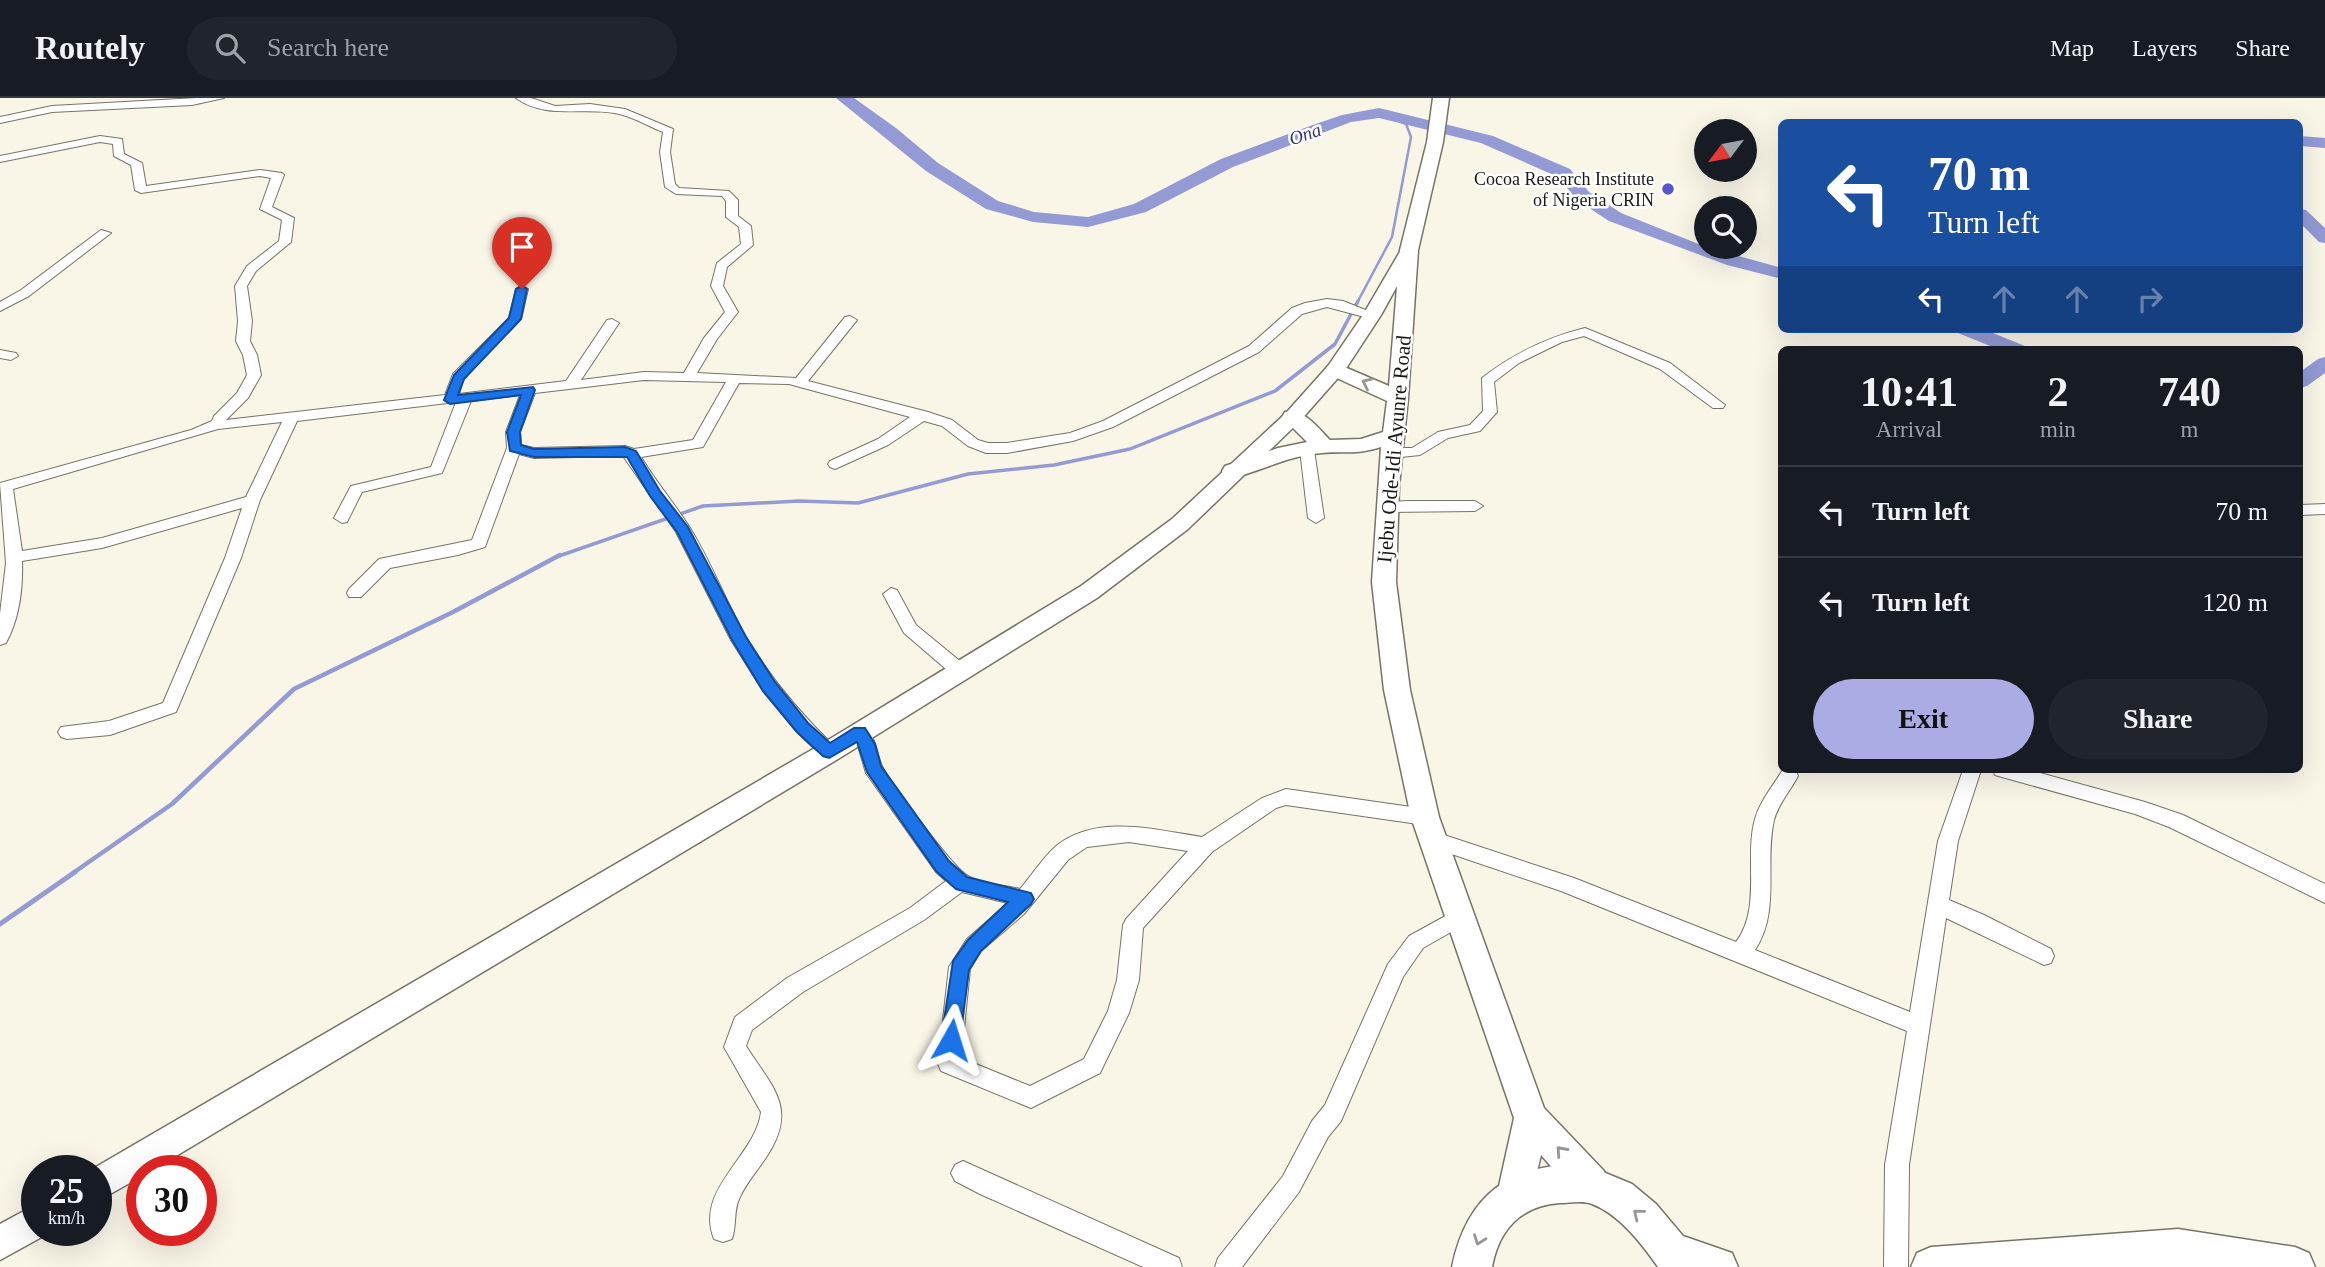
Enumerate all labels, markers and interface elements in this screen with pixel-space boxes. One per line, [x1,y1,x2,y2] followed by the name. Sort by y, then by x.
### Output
[187,17,677,80] search box
[211,29,249,67] icon: search
[35,30,145,66] text: Routely
[267,33,389,62] text: Search here
[2050,35,2094,61] text: Map
[2132,35,2197,61] text: Layers
[2235,35,2290,61] text: Share
[1286,119,1324,149] water label: Ona
[1694,119,1757,182] north arrow
[1694,119,1757,259] map controls
[1928,146,2030,201] text: 70 m
[1813,147,1904,238] icon: left
[1474,169,1654,210] place label: Cocoa Research Institute of Nigeria CRIN
[1660,181,1676,197] marker: Cocoa Research Institute of Nigeria CRIN
[1694,196,1757,259] button: search
[1928,204,2040,240] text: Turn left
[492,217,552,289] pin
[503,228,541,266] icon: arrive
[1912,280,1950,318] icon: left
[1985,280,2023,318] icon: ahead
[2058,280,2096,318] icon: ahead
[2131,280,2169,318] icon: right
[1372,334,1416,564] street label: Ijebu Ode-Idi Ayunre Road
[1860,369,1958,415] text: 10:41
[2047,369,2068,415] text: 2
[2158,369,2221,415] text: 740
[1362,377,1374,391] one-way arrow
[1876,417,1942,442] text: Arrival
[2040,417,2076,442] text: min
[2180,417,2198,442] text: m
[1813,493,1851,531] icon: left
[1872,497,1970,526] text: Turn left
[2215,497,2268,526] text: 70 m
[1813,584,1851,622] icon: left
[1872,588,1970,617] text: Turn left
[2202,588,2268,617] text: 120 m
[1813,679,2034,759] button: Exit
[2048,679,2268,759] button: Share
[914,1003,988,1077] position arrow
[1557,1146,1569,1159] one-way arrow
[126,1155,217,1246] speed limit sign: 30
[49,1172,84,1211] text: 25
[48,1208,85,1228] text: km/h
[1633,1210,1645,1223] one-way arrow
[1473,1233,1487,1245] one-way arrow

